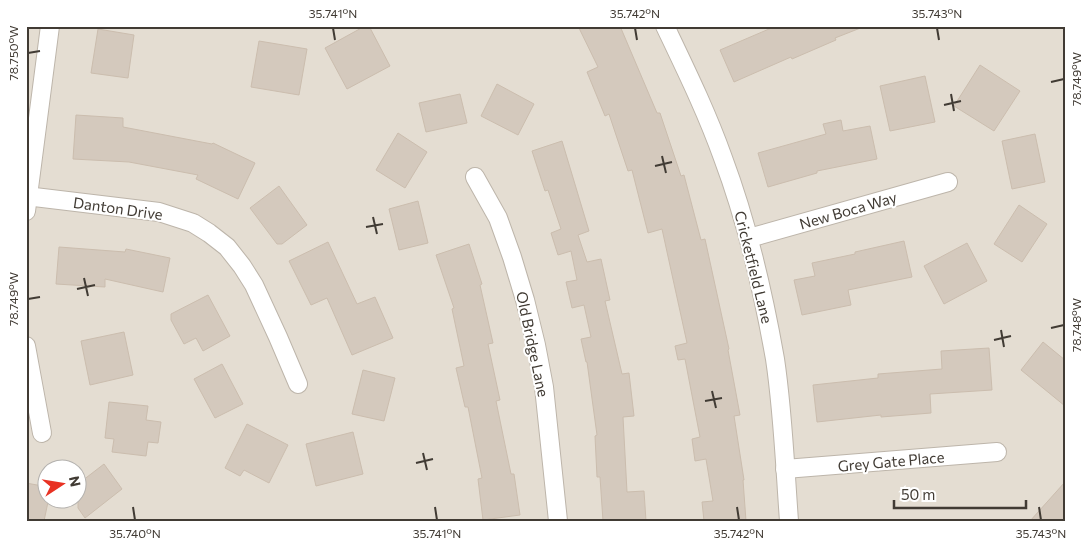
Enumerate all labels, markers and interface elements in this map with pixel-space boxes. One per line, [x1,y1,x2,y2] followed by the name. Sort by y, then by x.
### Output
[309,6,357,20] text: 35.741°N
[610,6,660,20] text: 35.742°N
[912,6,962,20] text: 35.743°N
[6,26,20,80] text: 78.750°W
[1069,52,1083,106] text: 78.749°W
[797,187,899,233] street label: New Boca Way
[72,193,164,223] street label: Danton Drive
[731,209,777,325] street label: Cricketfield Lane
[6,272,20,326] text: 78.749°W
[513,290,553,399] street label: Old Bridge Lane
[1069,298,1083,352] text: 78.748°W
[837,447,945,475] street label: Grey Gate Place
[38,460,88,510] north arrow
[66,474,85,488] text: N
[894,477,1026,509] scale bar
[901,485,935,503] text: 50 m
[109,526,161,540] text: 35.740°N
[413,526,461,540] text: 35.741°N
[714,526,764,540] text: 35.742°N
[1016,526,1066,540] text: 35.743°N

